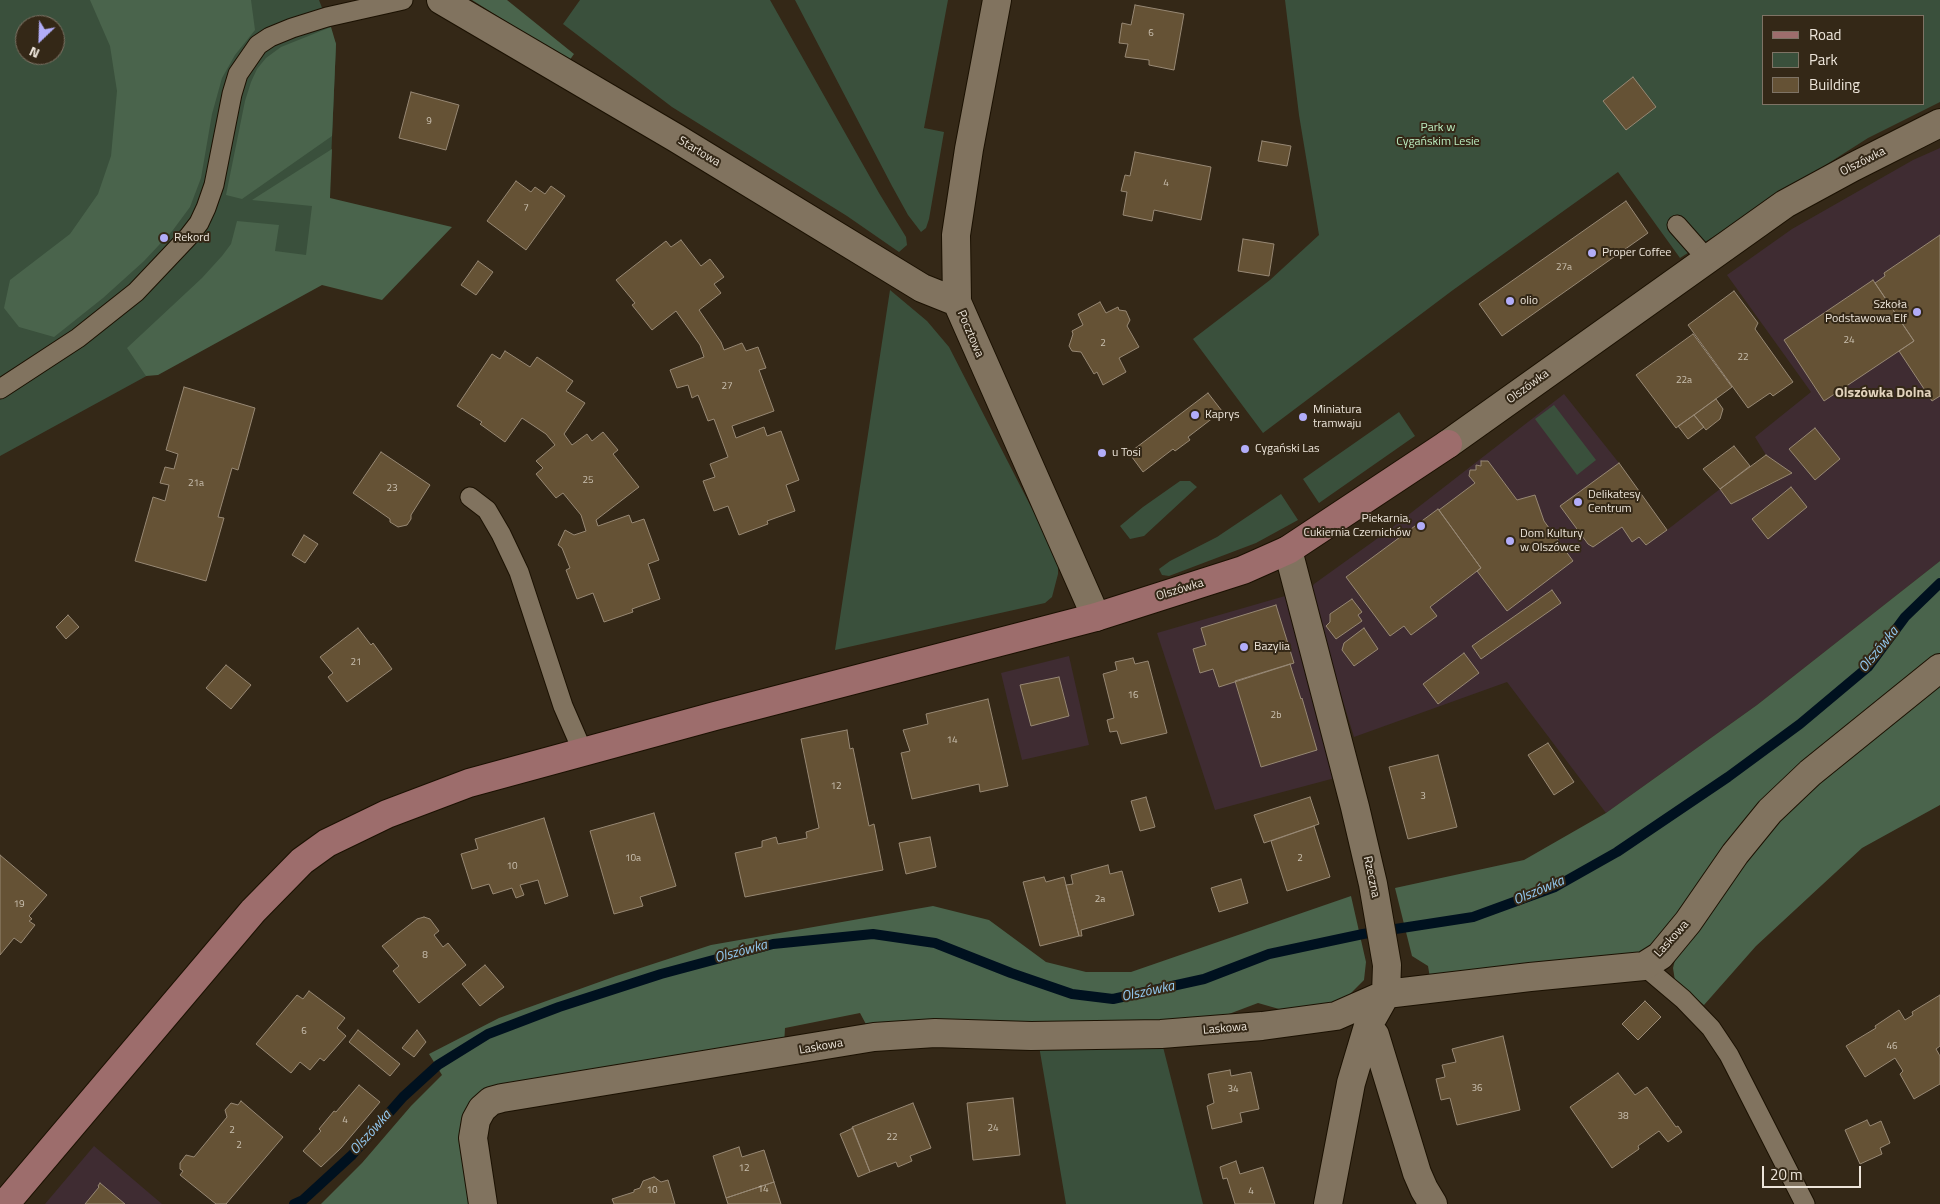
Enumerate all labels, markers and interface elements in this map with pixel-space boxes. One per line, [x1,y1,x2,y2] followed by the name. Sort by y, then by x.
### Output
[15,15,65,65] north arrow
[1762,15,1925,105] legend
[1809,23,1841,46] text: Road
[1148,28,1154,40] house number: 6
[25,42,43,65] text: N
[1809,48,1838,71] text: Park
[1809,73,1860,96] text: Building
[426,116,432,128] house number: 9
[1396,121,1480,149] park label: Park w Cygańskim Lesie
[675,134,723,170] street label: Startowa
[1838,144,1888,180] street label: Olszówka
[1163,178,1169,190] house number: 4
[523,203,529,215] house number: 7
[174,231,210,245] place label: Rekord
[158,232,170,244] marker: Rekord
[1602,246,1671,260] place label: Proper Coffee
[1586,247,1598,259] marker: Proper Coffee
[1556,262,1572,274] house number: 27a
[1520,294,1538,308] place label: olio
[1504,295,1516,307] marker: olio
[1825,298,1907,326] place label: Szkoła Podstawowa Elf
[1911,306,1923,318] marker: Szkoła Podstawowa Elf
[954,308,986,360] street label: Pocztowa
[1843,335,1855,347] house number: 24
[1100,338,1106,350] house number: 2
[1737,352,1749,364] house number: 22
[1504,367,1552,407] street label: Olszówka
[1676,375,1692,387] house number: 22a
[721,381,733,393] house number: 27
[1835,386,1931,402] district label: Olszówka Dolna
[1313,403,1362,431] place label: Miniatura tramwaju
[1205,408,1240,422] place label: Kaprys
[1189,409,1201,421] marker: Kaprys
[1297,411,1309,423] marker: Miniatura tramwaju
[1255,442,1320,456] place label: Cygański Las
[1239,443,1251,455] marker: Cygański Las
[1112,446,1141,460] place label: u Tosi
[1096,447,1108,459] marker: u Tosi
[582,475,594,487] house number: 25
[188,478,204,490] house number: 21a
[386,483,398,495] house number: 23
[1588,488,1640,516] place label: Delikatesy Centrum
[1572,496,1584,508] marker: Delikatesy Centrum
[1304,512,1411,540] place label: Piekarnia, Cukiernia Czernichów
[1415,520,1427,532] marker: Piekarnia, Cukiernia Czernichów
[1520,527,1583,555] place label: Dom Kultury w Olszówce
[1504,535,1516,547] marker: Dom Kultury w Olszówce
[1155,576,1205,604] street label: Olszówka
[1856,624,1902,676] water label: Olszówka
[1254,640,1290,654] place label: Bazylia
[1238,641,1250,653] marker: Bazylia
[350,657,362,669] house number: 21
[1127,690,1139,702] house number: 16
[1271,710,1281,722] house number: 2b
[946,735,958,747] house number: 14
[830,781,842,793] house number: 12
[1420,791,1426,803] house number: 3
[625,853,641,865] house number: 10a
[1297,853,1303,865] house number: 2
[1360,855,1382,899] street label: Rzeczna
[506,861,518,873] house number: 10
[1511,873,1567,909] water label: Olszówka
[1095,894,1105,906] house number: 2a
[13,899,25,911] house number: 19
[1652,918,1692,960] street label: Laskowa
[713,937,769,967] water label: Olszówka
[422,950,428,962] house number: 8
[1120,978,1176,1006] water label: Olszówka
[1202,1020,1248,1038] street label: Laskowa
[301,1026,307,1038] house number: 6
[798,1036,844,1058] street label: Laskowa
[1886,1041,1898,1053] house number: 46
[1471,1083,1483,1095] house number: 36
[1227,1084,1239,1096] house number: 34
[347,1107,395,1159] water label: Olszówka
[1617,1111,1629,1123] house number: 38
[342,1115,348,1127] house number: 4
[987,1123,999,1135] house number: 24
[229,1125,235,1137] house number: 2
[886,1132,898,1144] house number: 22
[236,1140,242,1152] house number: 2
[1765,1156,1864,1188] scale bar
[738,1163,750,1175] house number: 12
[1770,1163,1803,1186] text: 20 m
[757,1184,769,1196] house number: 14
[646,1185,658,1197] house number: 10
[1248,1186,1254,1198] house number: 4

